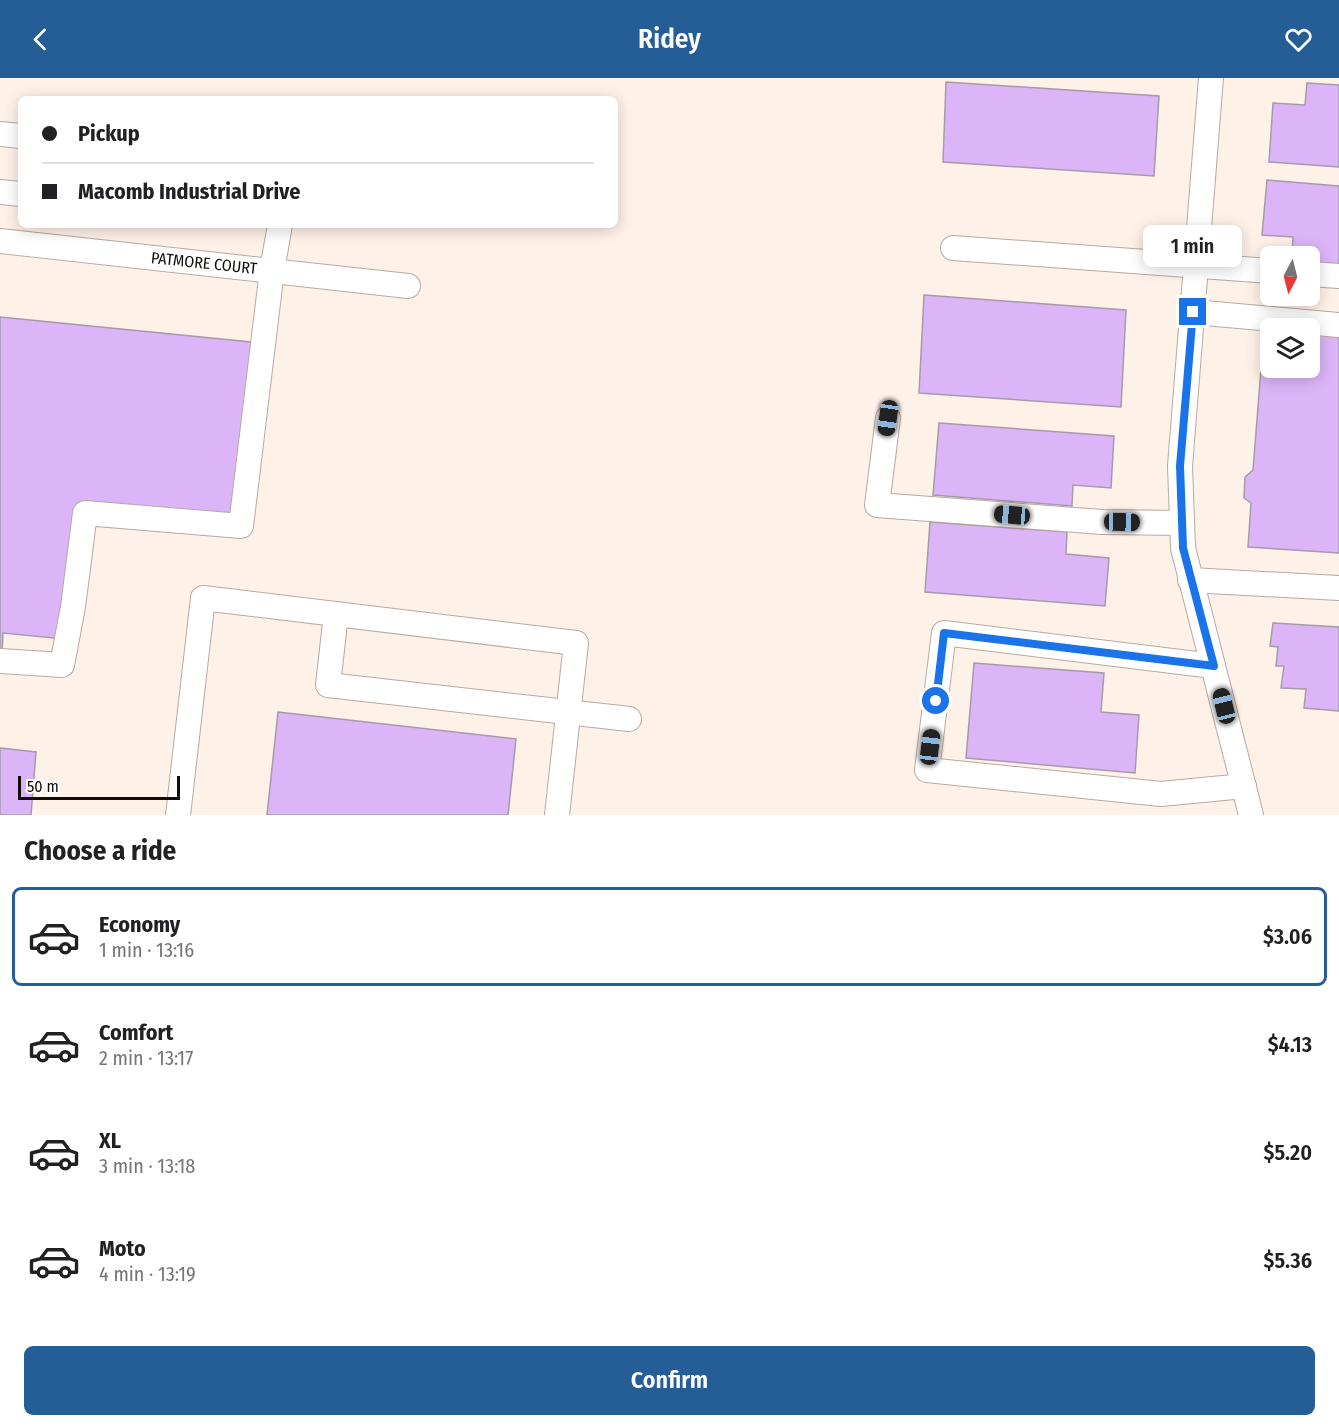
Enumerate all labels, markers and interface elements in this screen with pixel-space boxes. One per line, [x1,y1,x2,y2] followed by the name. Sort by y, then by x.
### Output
[24,23,57,56] icon: back
[638,23,701,55] text: Ridey
[1282,23,1315,56] icon: heart
[78,120,140,147] text: Pickup
[78,178,300,205] text: Macomb Industrial Drive
[1144,225,1242,267] callout: 1 min
[1171,234,1214,258] text: 1 min
[1260,246,1320,306] north arrow
[1260,246,1320,378] map controls
[150,248,259,278] street label: PATMORE COURT
[1179,298,1206,325] route end
[1260,318,1320,378] button: layers
[877,399,899,437] car
[993,504,1031,526] car
[1104,513,1140,531] car
[1211,686,1237,726] car
[922,687,949,714] route start
[919,728,941,766] car
[18,773,180,800] scale bar
[27,777,59,796] text: 50 m
[24,835,176,867] text: Choose a ride
[27,910,81,964] icon: car
[99,911,180,938] text: Economy
[1263,923,1312,950] text: $3.06
[99,938,194,962] text: 1 min · 13:16
[27,1018,81,1072] icon: car
[99,1019,173,1046] text: Comfort
[1268,1031,1312,1058] text: $4.13
[99,1046,193,1070] text: 2 min · 13:17
[27,1126,81,1180] icon: car
[99,1127,121,1154] text: XL
[1264,1139,1312,1166] text: $5.20
[99,1154,195,1178] text: 3 min · 13:18
[27,1234,81,1288] icon: car
[99,1235,146,1262] text: Moto
[1264,1247,1312,1274] text: $5.36
[99,1262,196,1286] text: 4 min · 13:19
[24,1346,1315,1415] button: Confirm

